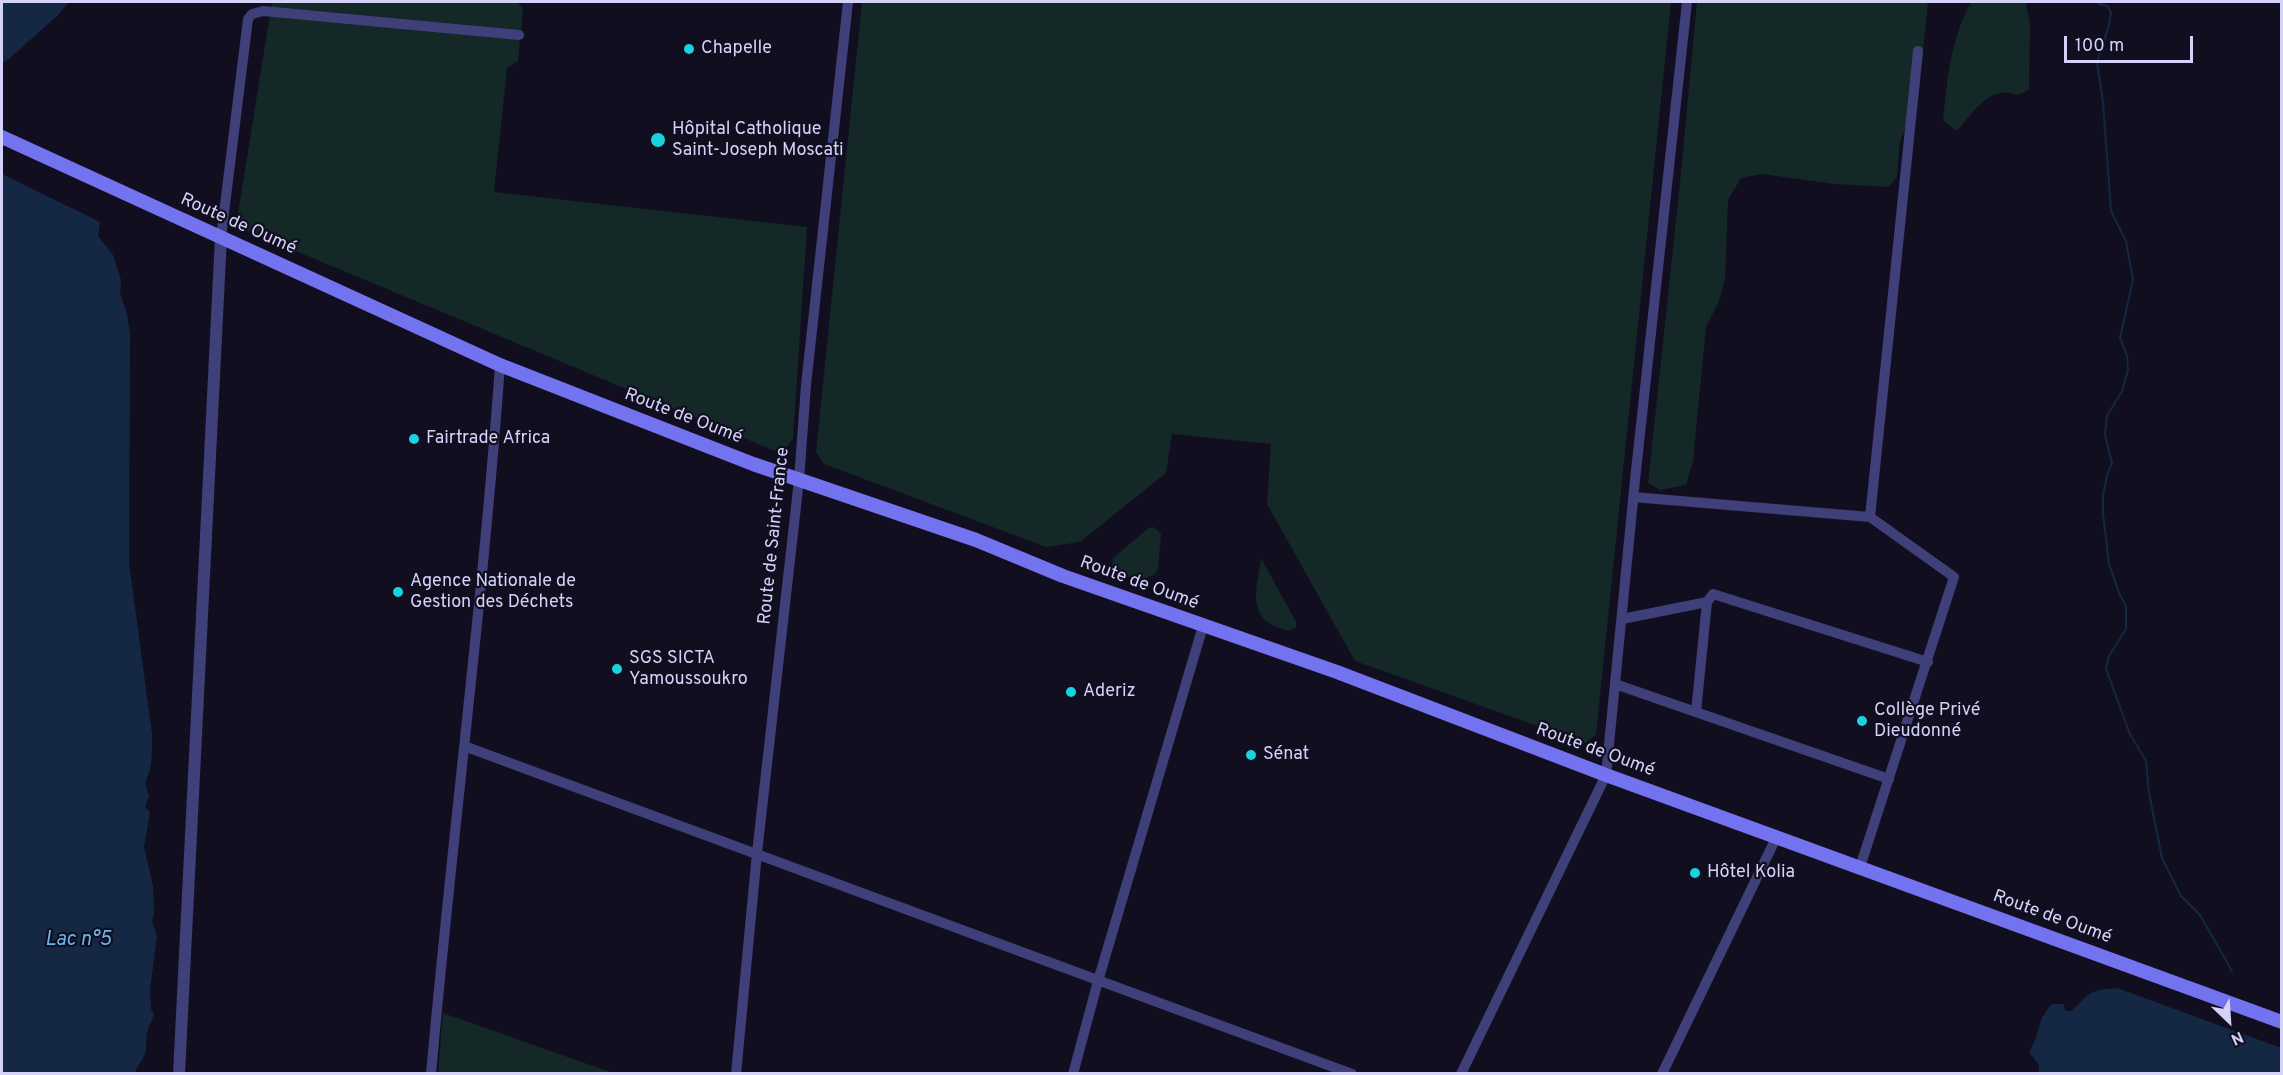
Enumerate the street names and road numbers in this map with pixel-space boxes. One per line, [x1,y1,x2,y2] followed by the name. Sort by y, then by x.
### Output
[177,190,299,260] street label: Route de Oumé
[621,385,745,449] street label: Route de Oumé
[755,446,795,626] street label: Route de Saint-France
[1077,552,1201,616] street label: Route de Oumé
[1533,719,1657,783] street label: Route de Oumé
[1990,886,2114,950] street label: Route de Oumé

